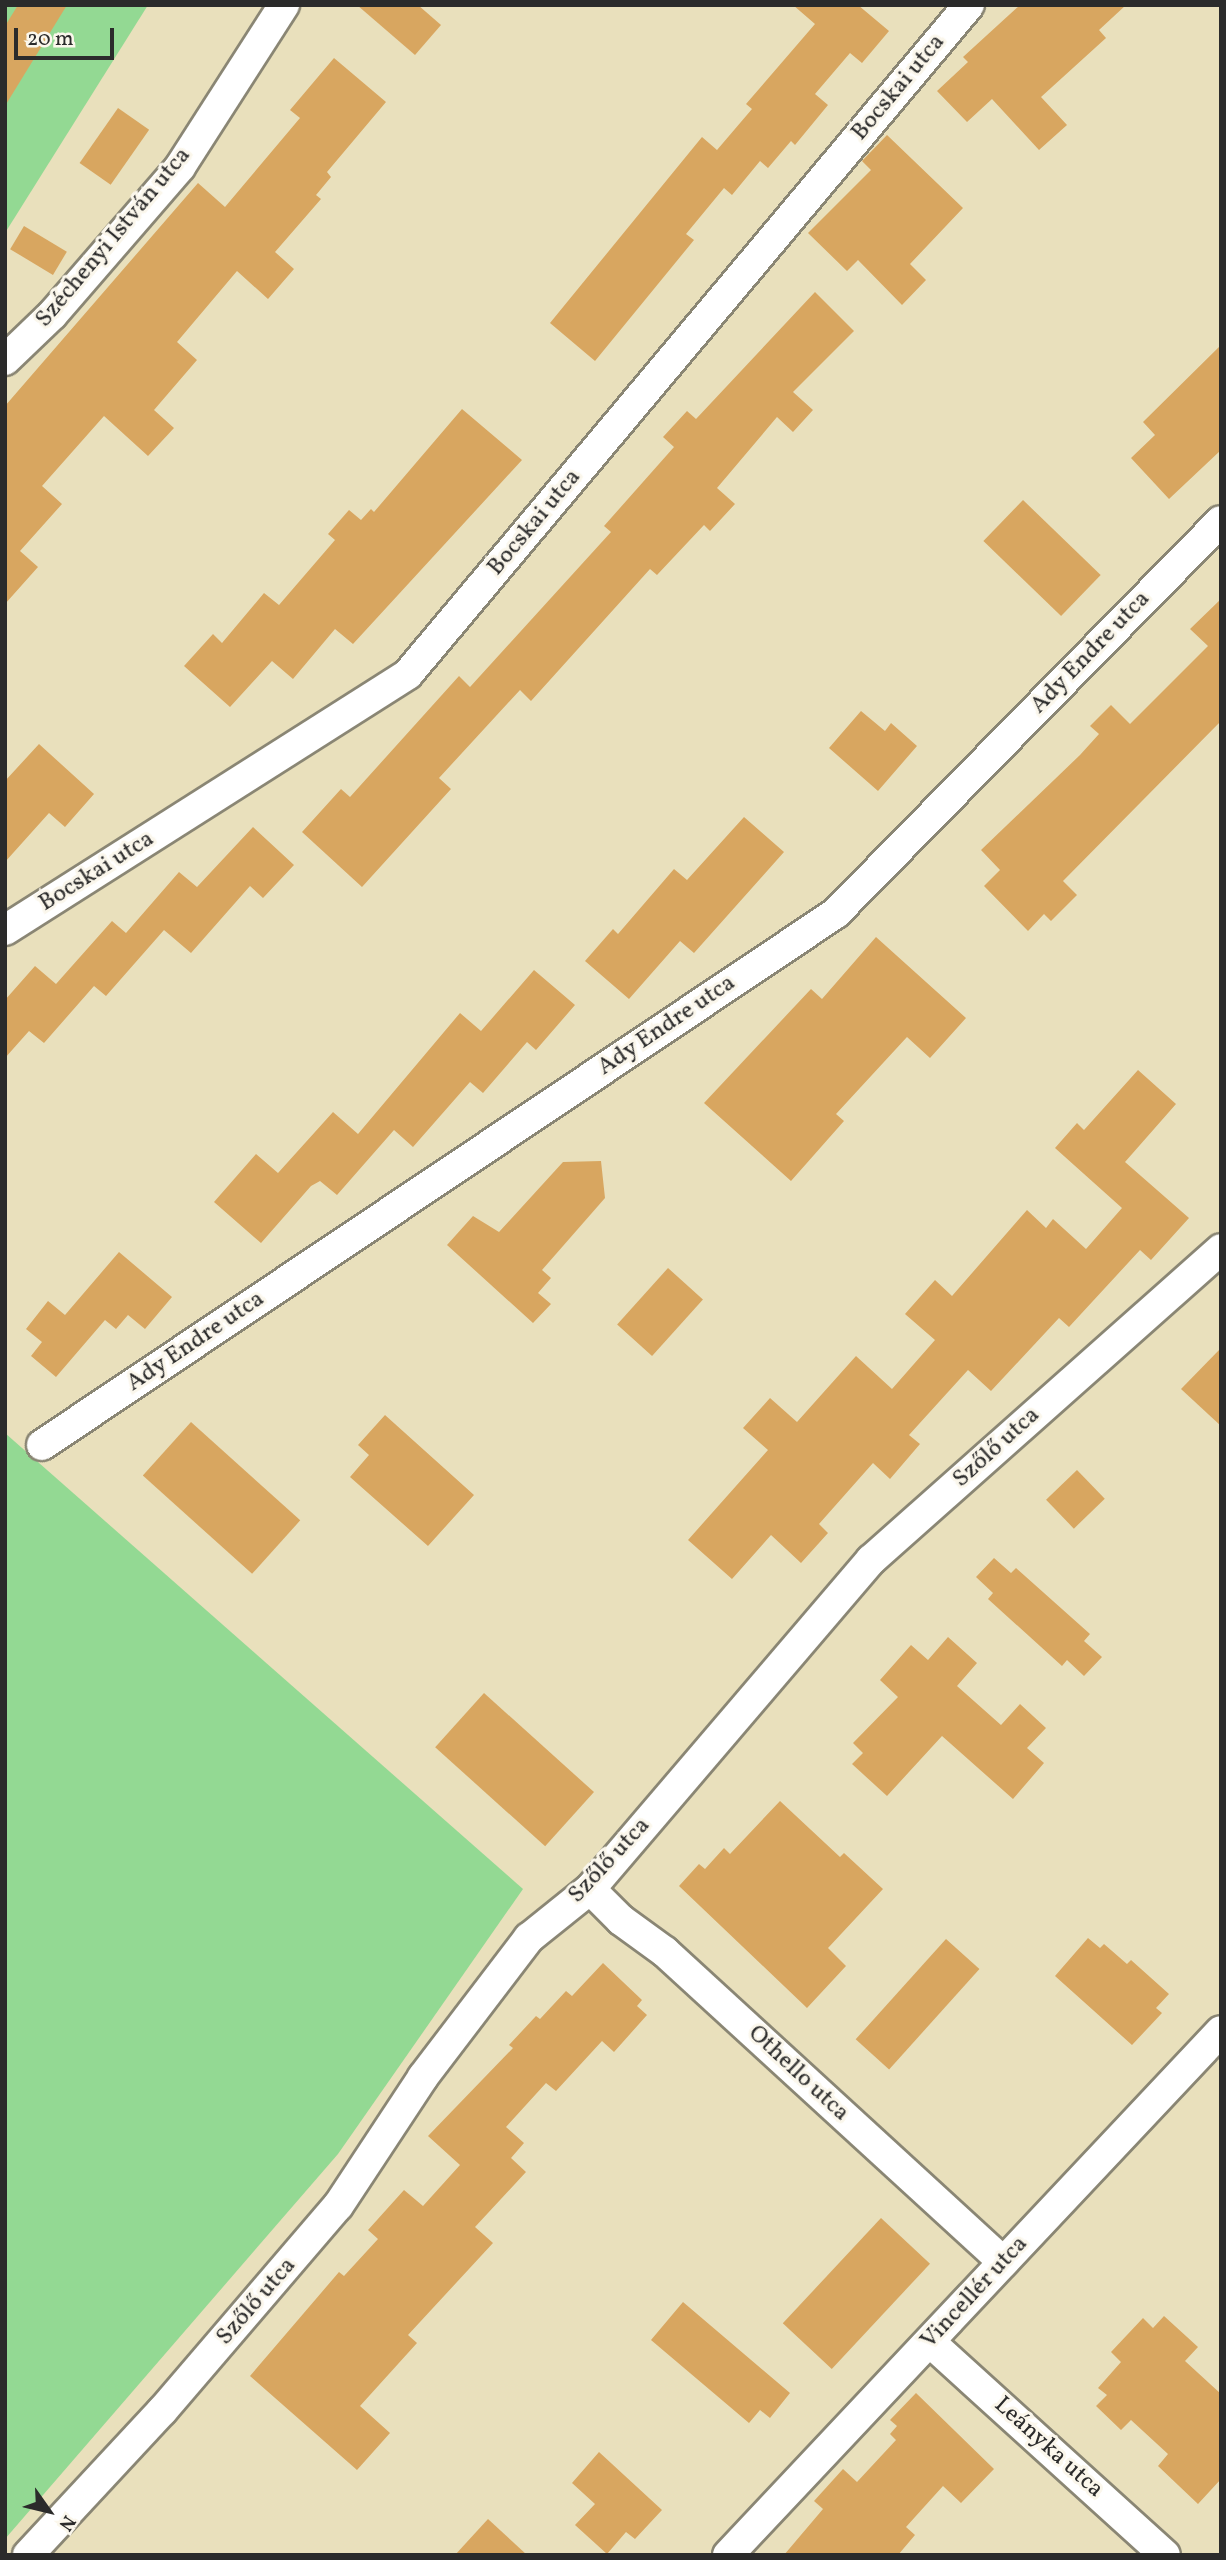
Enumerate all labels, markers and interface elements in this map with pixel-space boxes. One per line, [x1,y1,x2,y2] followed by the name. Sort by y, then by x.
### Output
[18,14,117,58] scale bar
[27,25,73,54] text: 20 m
[846,29,952,147] street label: Bocskai utca
[30,142,198,334] street label: Széchenyi István utca
[482,464,588,582] street label: Bocskai utca
[1025,585,1157,721] street label: Ady Endre utca
[34,825,160,919] street label: Bocskai utca
[592,969,742,1083] street label: Ady Endre utca
[121,1285,271,1399] street label: Ady Endre utca
[948,1402,1046,1494] street label: Szőlő utca
[563,1812,657,1910] street label: Szőlő utca
[741,2020,855,2128] street label: Othello utca
[915,2231,1035,2355] street label: Vincellér utca
[211,2252,303,2352] street label: Szőlő utca
[987,2391,1109,2505] street label: Leányka utca
[14,2476,84,2546] north arrow
[52,2510,81,2536] text: N

